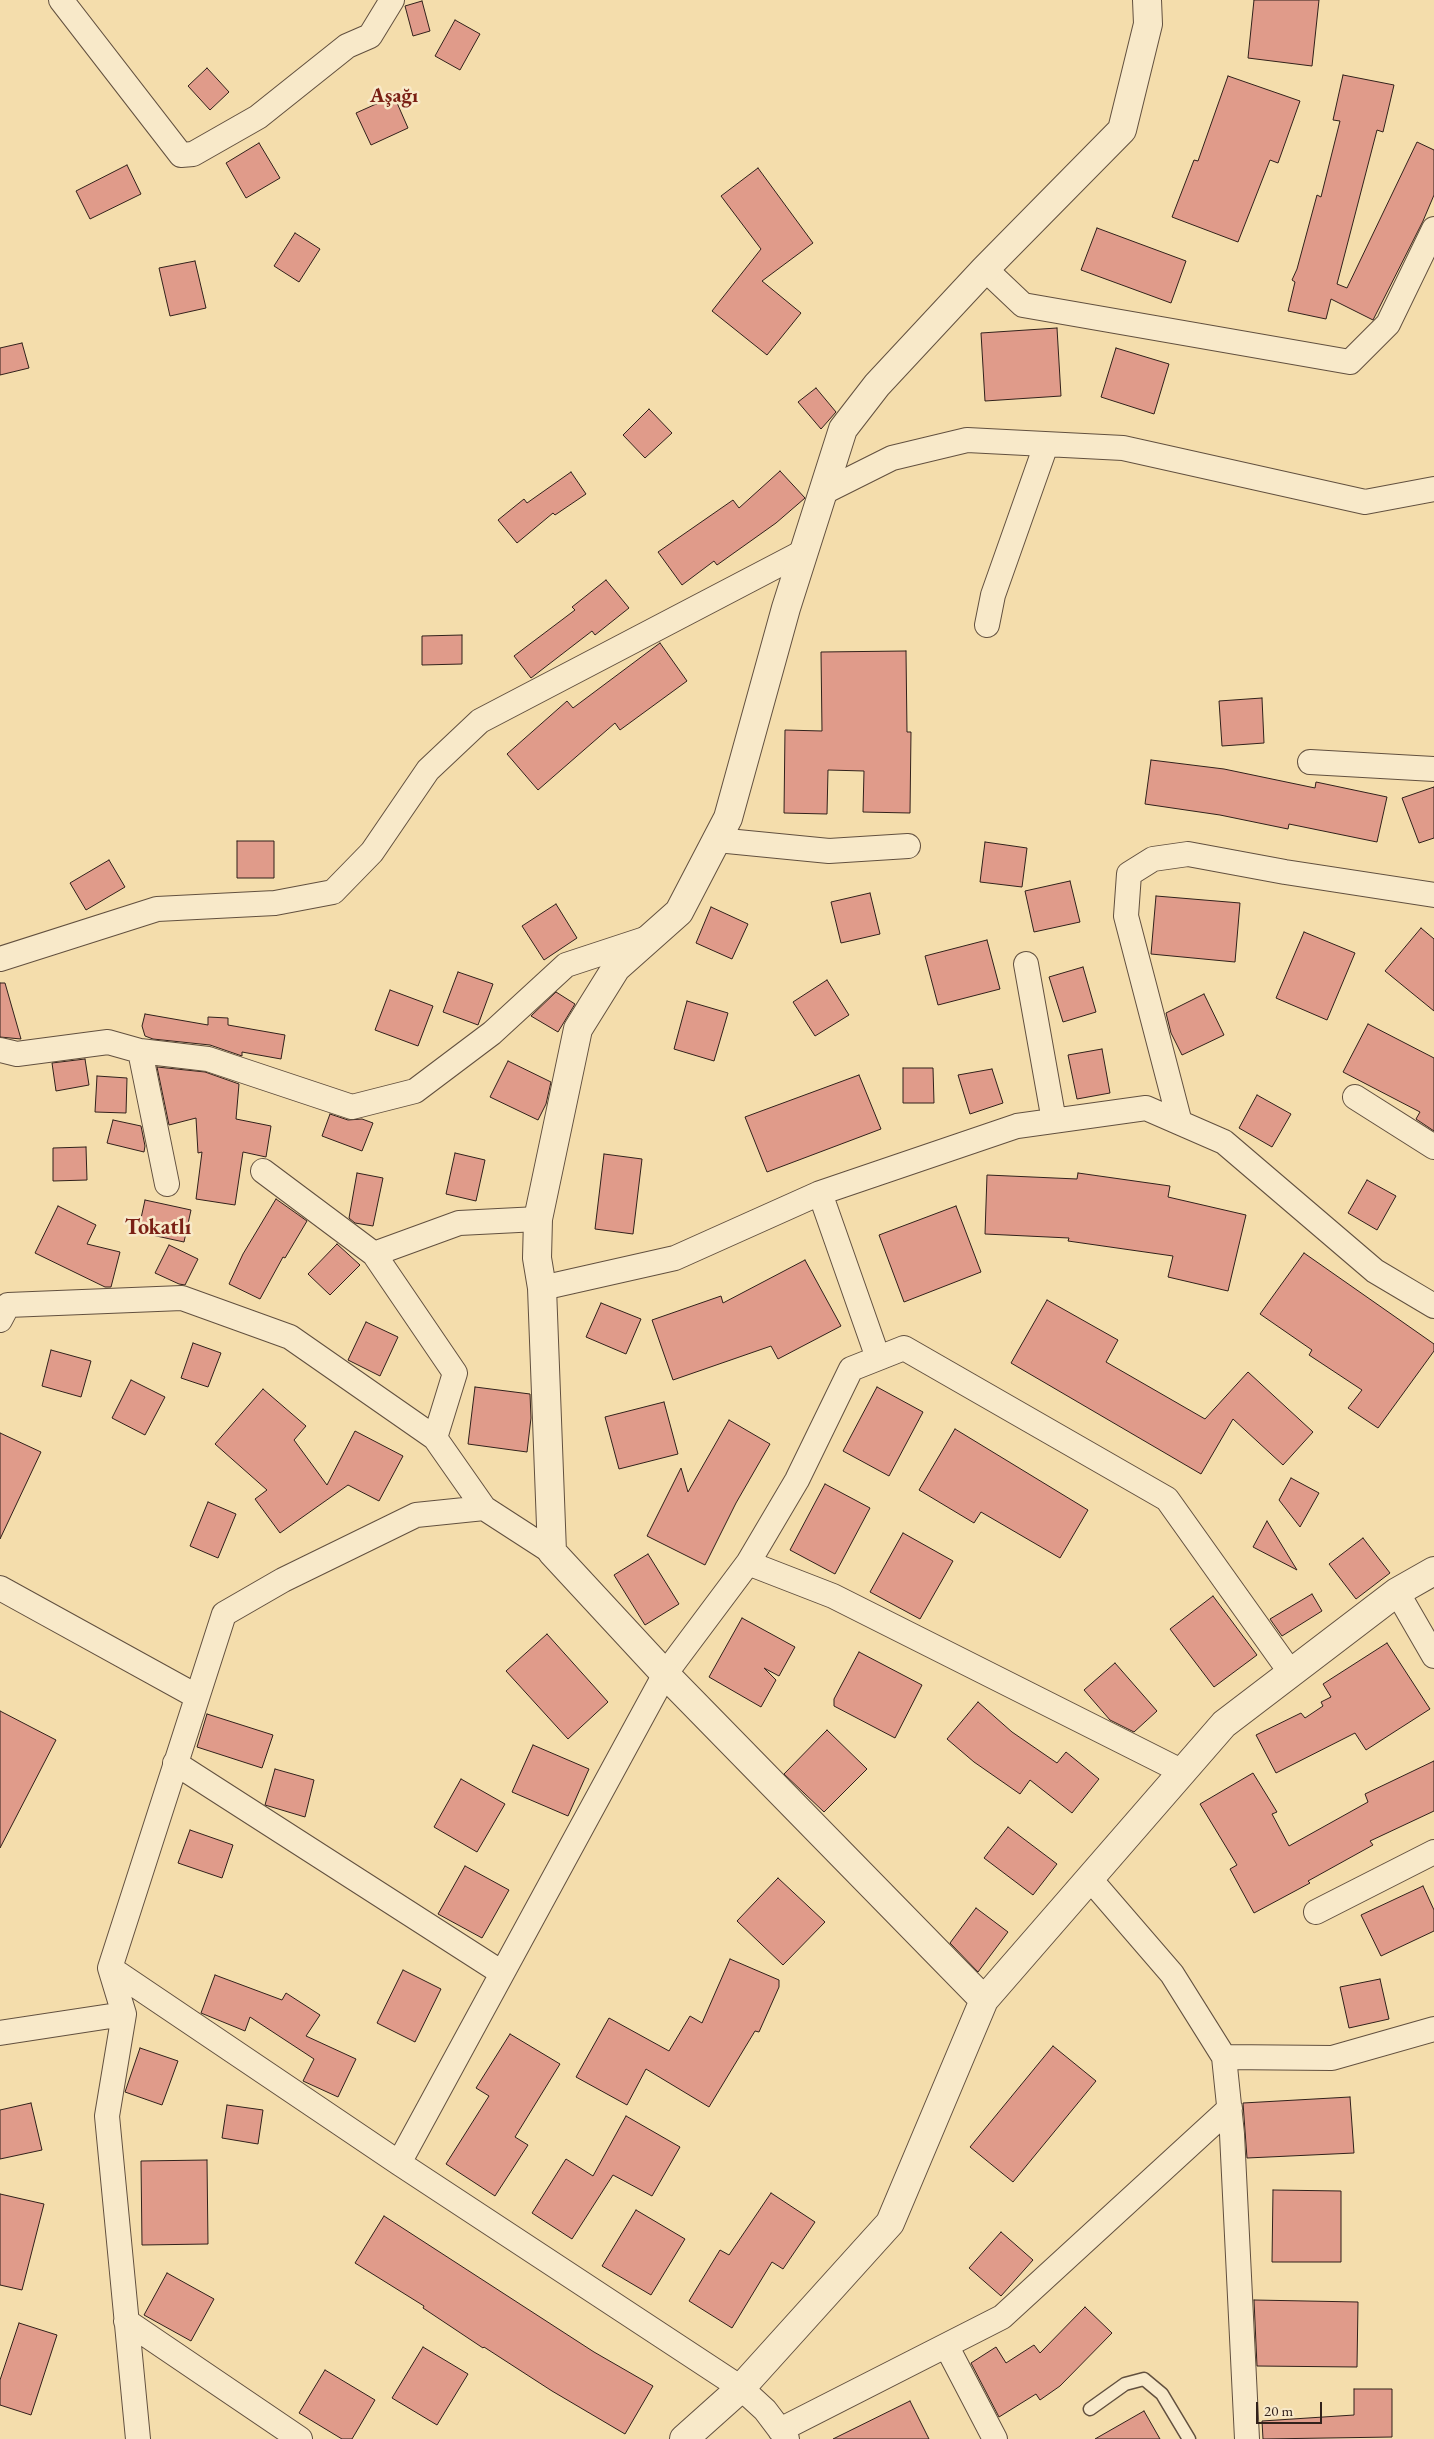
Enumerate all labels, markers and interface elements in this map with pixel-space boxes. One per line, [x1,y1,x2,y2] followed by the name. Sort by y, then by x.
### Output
[370,83,418,109] district label: Aşağı
[125,1215,191,1241] district label: Tokatlı
[1259,2392,1325,2424] scale bar
[1264,2401,1293,2420] text: 20 m

